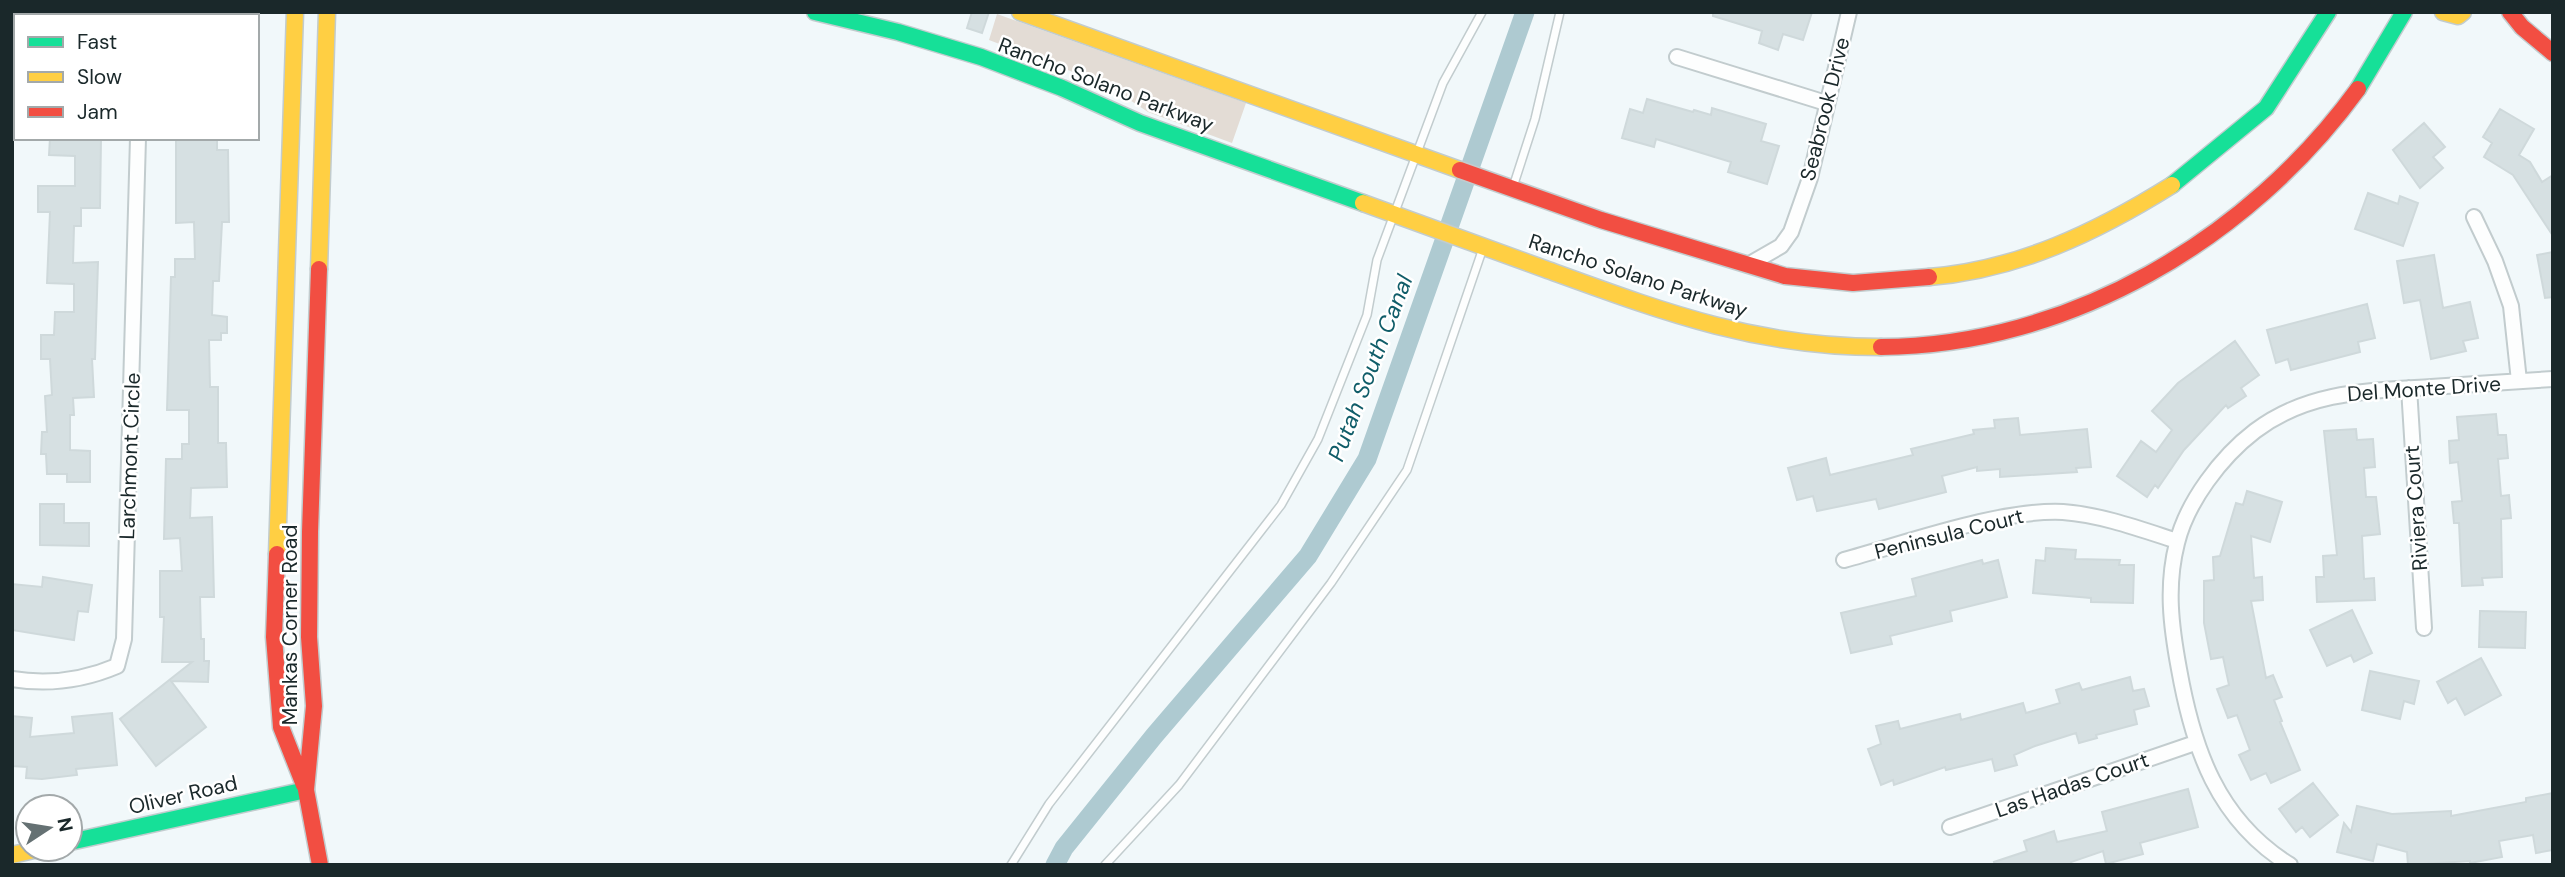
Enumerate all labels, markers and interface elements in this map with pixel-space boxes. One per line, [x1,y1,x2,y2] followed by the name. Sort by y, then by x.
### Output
[14,14,259,140] legend
[77,28,117,56] text: Fast
[994,31,1218,139] street label: Rancho Solano Parkway
[1794,34,1856,184] street label: Seabrook Drive
[77,63,122,91] text: Slow
[77,98,118,126] text: Jam
[1525,227,1751,325] street label: Rancho Solano Parkway
[1321,270,1420,465] water label: Putah South Canal
[2346,370,2502,408] street label: Del Monte Drive
[113,372,147,540] street label: Larchmont Circle
[2398,444,2434,572] street label: Riviera Court
[1872,502,2026,566] street label: Peninsula Court
[276,525,304,725] street label: Mankas Corner Road
[1992,746,2152,824] street label: Las Hadas Court
[126,769,240,821] street label: Oliver Road
[14,793,84,863] north arrow
[51,815,79,834] text: N

